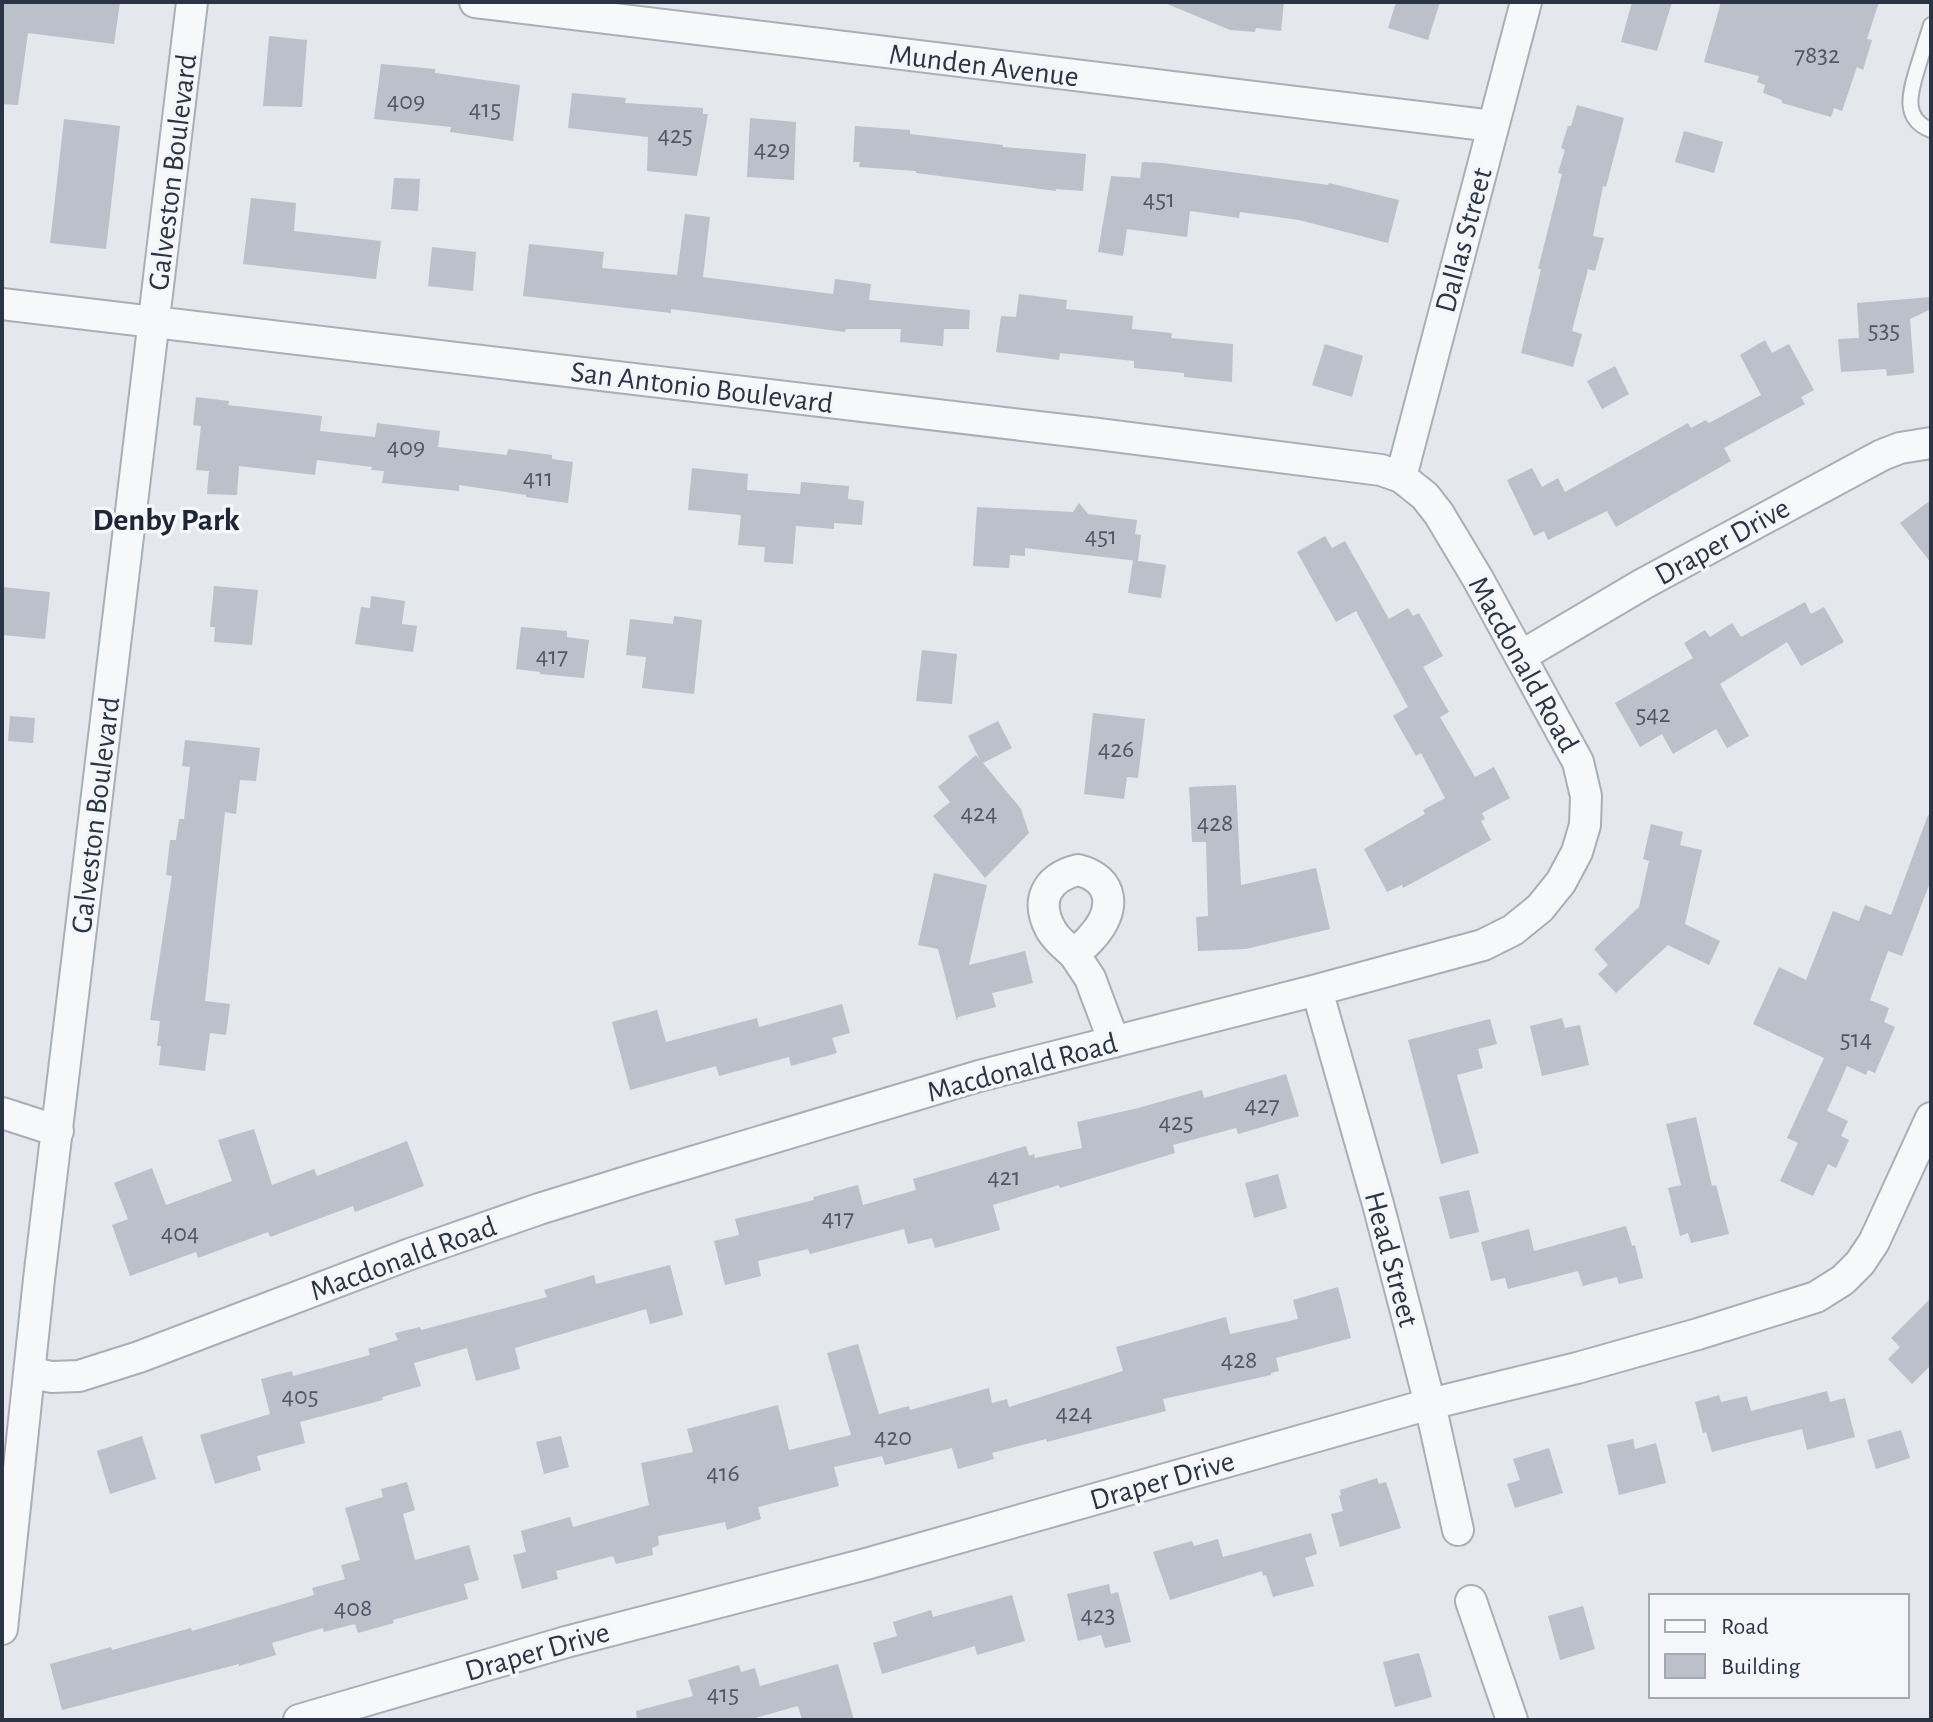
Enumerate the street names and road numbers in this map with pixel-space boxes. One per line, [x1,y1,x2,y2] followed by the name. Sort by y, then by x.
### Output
[887,39,1080,93] street label: Munden Avenue
[144,52,202,292] street label: Galveston Boulevard
[1430,164,1498,316] street label: Dallas Street
[569,357,835,419] street label: San Antonio Boulevard
[1650,493,1795,591] street label: Draper Drive
[1463,572,1584,757] street label: Macdonald Road
[67,695,125,935] street label: Galveston Boulevard
[924,1028,1121,1108] street label: Macdonald Road
[1359,1188,1424,1331] street label: Head Street
[306,1211,500,1306] street label: Macdonald Road
[1087,1446,1238,1516] street label: Draper Drive
[462,1617,613,1687] street label: Draper Drive

